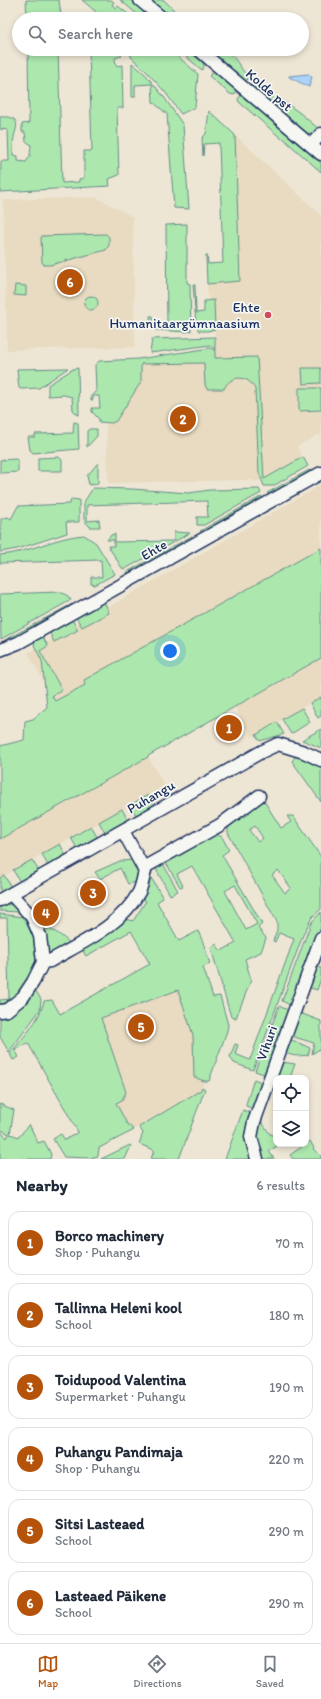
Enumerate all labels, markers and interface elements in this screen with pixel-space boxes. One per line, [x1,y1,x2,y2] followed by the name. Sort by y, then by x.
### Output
[12,12,309,56] search box
[26,23,48,45] icon: search
[58,25,133,43] text: Search here
[242,65,296,115] street label: Kolde pst
[57,267,83,297] pin: 6
[109,299,260,332] place label: Ehte Humanitaargümnaasium
[263,310,273,320] marker: Ehte Humanitaargümnaasium
[170,404,196,434] pin: 2
[138,536,170,564] street label: Ehte
[160,641,180,661] your location
[216,713,242,743] pin: 1
[124,776,178,818] street label: Puhangu
[80,878,106,908] pin: 3
[33,898,59,928] pin: 4
[128,1012,154,1042] pin: 5
[253,1023,281,1063] street label: Vihuri
[273,1075,309,1147] map controls
[273,1075,309,1111] button: locate
[273,1111,309,1147] button: layers
[16,1175,68,1195] text: Nearby
[257,1178,305,1193] text: 6 results
[55,1227,164,1245] text: Borco machinery
[27,1236,33,1251] text: 1
[276,1236,304,1251] text: 70 m
[55,1245,140,1260] text: Shop · Puhangu
[55,1299,182,1317] text: Tallinna Heleni kool
[27,1308,33,1323] text: 2
[269,1308,304,1323] text: 180 m
[55,1317,92,1332] text: School
[55,1371,186,1389] text: Toidupood Valentina
[26,1380,34,1395] text: 3
[269,1380,304,1395] text: 190 m
[55,1389,186,1404] text: Supermarket · Puhangu
[55,1443,183,1461] text: Puhangu Pandimaja
[26,1452,34,1467] text: 4
[268,1452,304,1467] text: 220 m
[55,1461,140,1476] text: Shop · Puhangu
[55,1515,144,1533] text: Sitsi Lasteaed
[27,1524,33,1539] text: 5
[268,1524,304,1539] text: 290 m
[55,1533,92,1548] text: School
[55,1587,166,1605] text: Lasteaed Päikene
[27,1596,33,1611] text: 6
[268,1596,304,1611] text: 290 m
[55,1605,92,1620] text: School
[37,1653,59,1690] tab: Map
[133,1653,182,1690] tab: Directions
[256,1653,284,1690] tab: Saved

